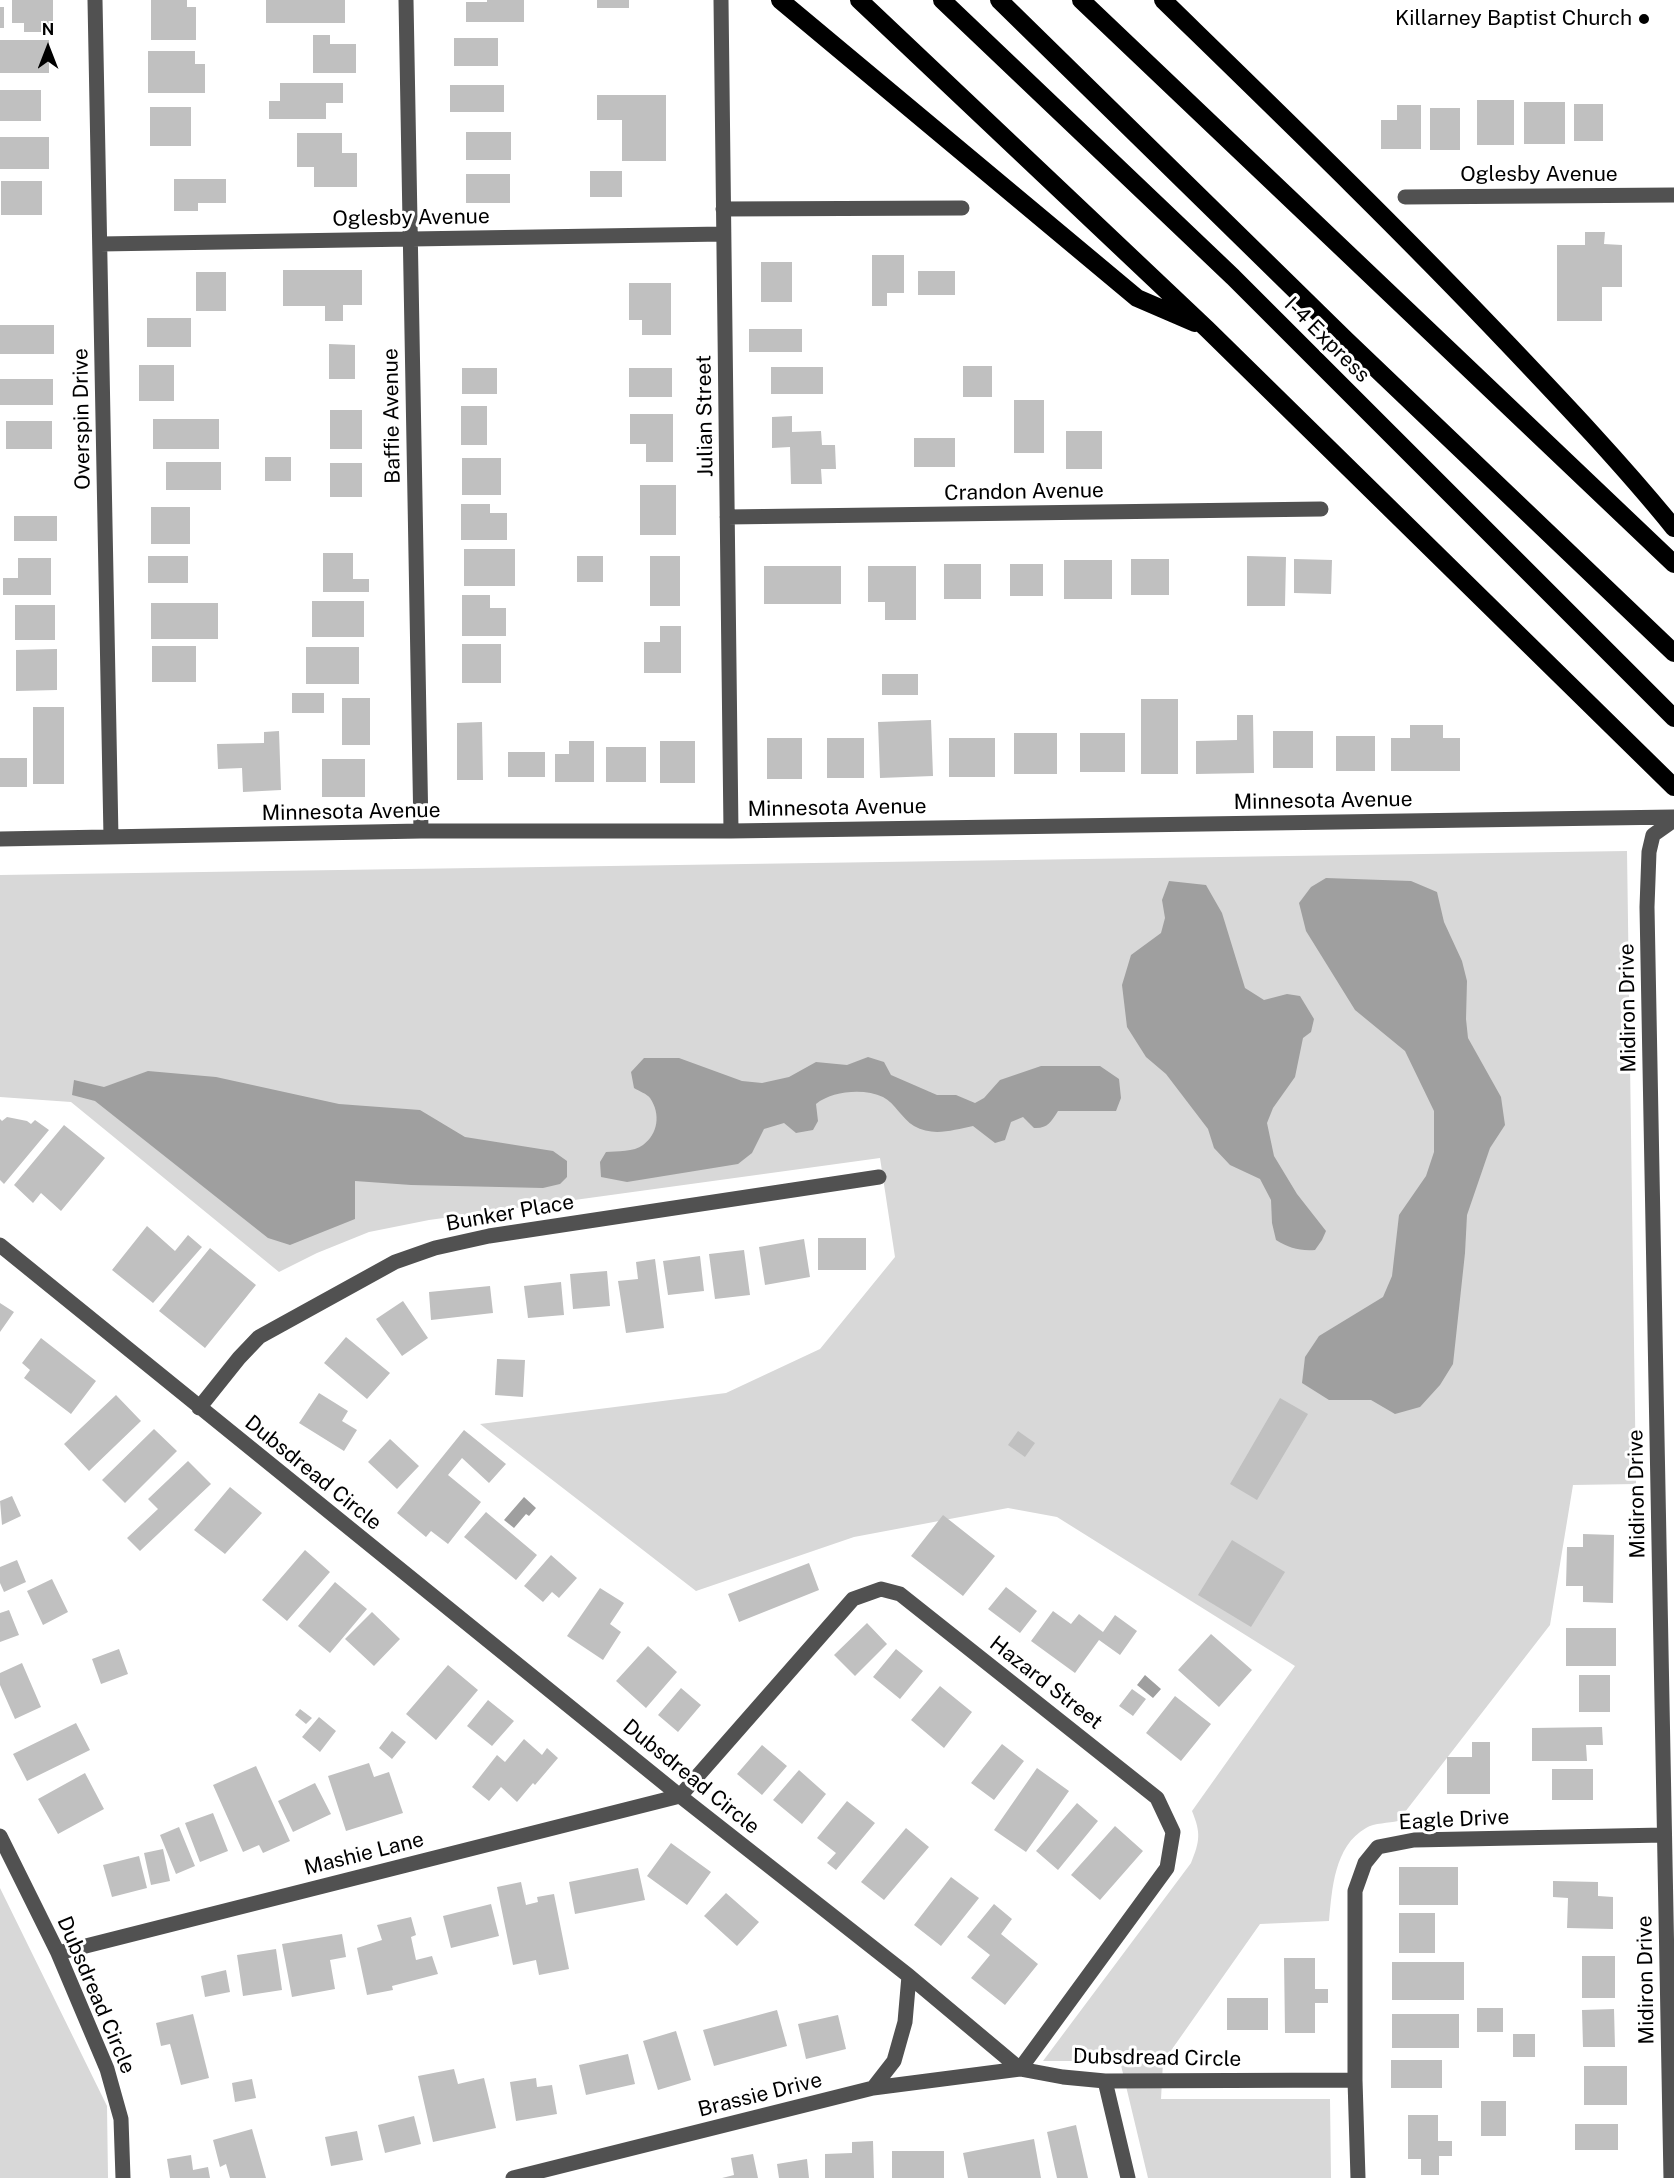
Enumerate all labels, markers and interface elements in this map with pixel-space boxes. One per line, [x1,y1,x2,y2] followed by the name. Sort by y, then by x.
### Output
[1395,6,1632,32] place label: Killarney Baptist Church
[1637,12,1651,26] marker: Killarney Baptist Church
[18,18,78,78] north arrow
[42,20,54,39] text: N
[1460,162,1618,188] street label: Oglesby Avenue
[332,204,490,232] street label: Oglesby Avenue
[1279,292,1375,388] street label: I-4 Express
[68,348,96,490] street label: Overspin Drive
[378,348,406,484] street label: Baffie Avenue
[691,355,719,477] street label: Julian Street
[944,478,1104,506] street label: Crandon Avenue
[1233,787,1413,815] street label: Minnesota Avenue
[747,794,927,822] street label: Minnesota Avenue
[261,798,441,826] street label: Minnesota Avenue
[1614,943,1642,1073] street label: Midiron Drive
[444,1189,576,1237] street label: Bunker Place
[240,1410,386,1536] street label: Dubsdread Circle
[1623,1429,1651,1559] street label: Midiron Drive
[984,1631,1108,1735] street label: Hazard Street
[618,1714,764,1840] street label: Dubsdread Circle
[1398,1805,1510,1835] street label: Eagle Drive
[302,1827,426,1881] street label: Mashie Lane
[51,1913,141,2077] street label: Dubsdread Circle
[1632,1915,1660,2045] street label: Midiron Drive
[1073,2044,1241,2072] street label: Dubsdread Circle
[695,2067,825,2123] street label: Brassie Drive

